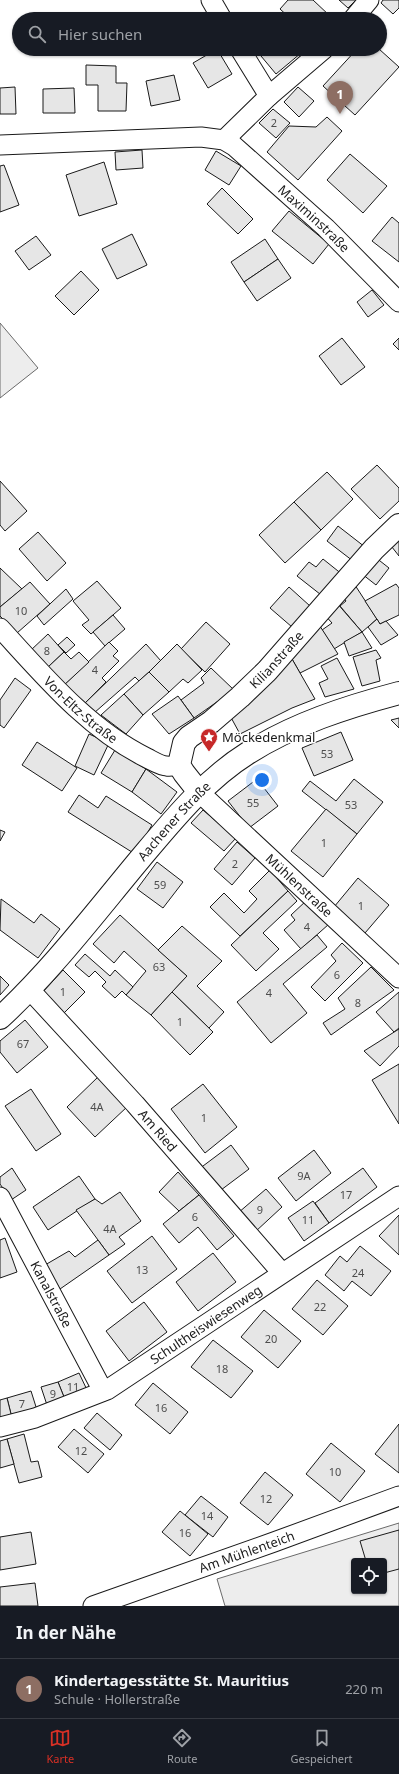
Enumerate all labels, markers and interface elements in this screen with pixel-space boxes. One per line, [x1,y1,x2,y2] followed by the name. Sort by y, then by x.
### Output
[12,12,387,56] search box
[26,23,48,45] icon: search
[58,24,142,44] text: Hier suchen
[327,81,353,114] pin: 1
[271,115,277,130] house number: 2
[274,181,354,256] street label: Maximinstraße
[15,603,27,618] house number: 10
[245,627,307,692] street label: Kilianstraße
[44,643,50,658] house number: 8
[92,662,99,677] house number: 4
[40,672,121,747] street label: Von-Eltz-Straße
[199,727,219,752] place icon: Möckedenkmal
[222,728,315,746] place label: Möckedenkmal
[321,746,333,761] house number: 53
[252,770,272,790] your location
[133,777,214,865] street label: Aachener Straße
[247,795,259,810] house number: 55
[345,797,357,812] house number: 53
[321,835,327,850] house number: 1
[262,850,337,921] street label: Mühlenstraße
[232,856,238,871] house number: 2
[154,877,166,892] house number: 59
[358,898,364,913] house number: 1
[304,919,311,934] house number: 4
[153,959,165,974] house number: 63
[334,967,340,982] house number: 6
[60,984,66,999] house number: 1
[266,985,273,1000] house number: 4
[355,995,361,1010] house number: 8
[177,1014,183,1029] house number: 1
[17,1036,29,1051] house number: 67
[90,1099,105,1114] house number: 4A
[135,1105,181,1155] street label: Am Ried
[201,1110,207,1125] house number: 1
[297,1168,312,1183] house number: 9A
[340,1187,352,1202] house number: 17
[257,1202,263,1217] house number: 9
[192,1209,198,1224] house number: 6
[302,1212,314,1227] house number: 11
[103,1221,118,1236] house number: 4A
[27,1258,77,1331] street label: Kanalstraße
[136,1262,148,1277] house number: 13
[352,1265,365,1280] house number: 24
[146,1281,265,1368] street label: Schultheiswiesenweg
[314,1299,326,1314] house number: 22
[265,1331,277,1346] house number: 20
[216,1361,228,1376] house number: 18
[67,1379,79,1394] house number: 11
[50,1386,56,1401] house number: 9
[19,1396,25,1411] house number: 7
[155,1400,167,1415] house number: 16
[75,1443,87,1458] house number: 12
[329,1464,341,1479] house number: 10
[260,1491,272,1506] house number: 12
[201,1508,214,1523] house number: 14
[179,1525,191,1540] house number: 16
[196,1526,297,1577] street label: Am Mühlenteich
[351,1558,387,1594] map controls
[351,1558,387,1594] button: locate
[16,1621,116,1644] text: In der Nähe
[54,1670,289,1690] text: Kindertagesstätte St. Mauritius
[25,1680,33,1698] text: 1
[345,1680,383,1698] text: 220 m
[54,1690,180,1708] text: Schule · Hollerstraße
[46,1727,74,1766] tab: Karte
[167,1727,198,1766] tab: Route
[290,1727,353,1766] tab: Gespeichert

